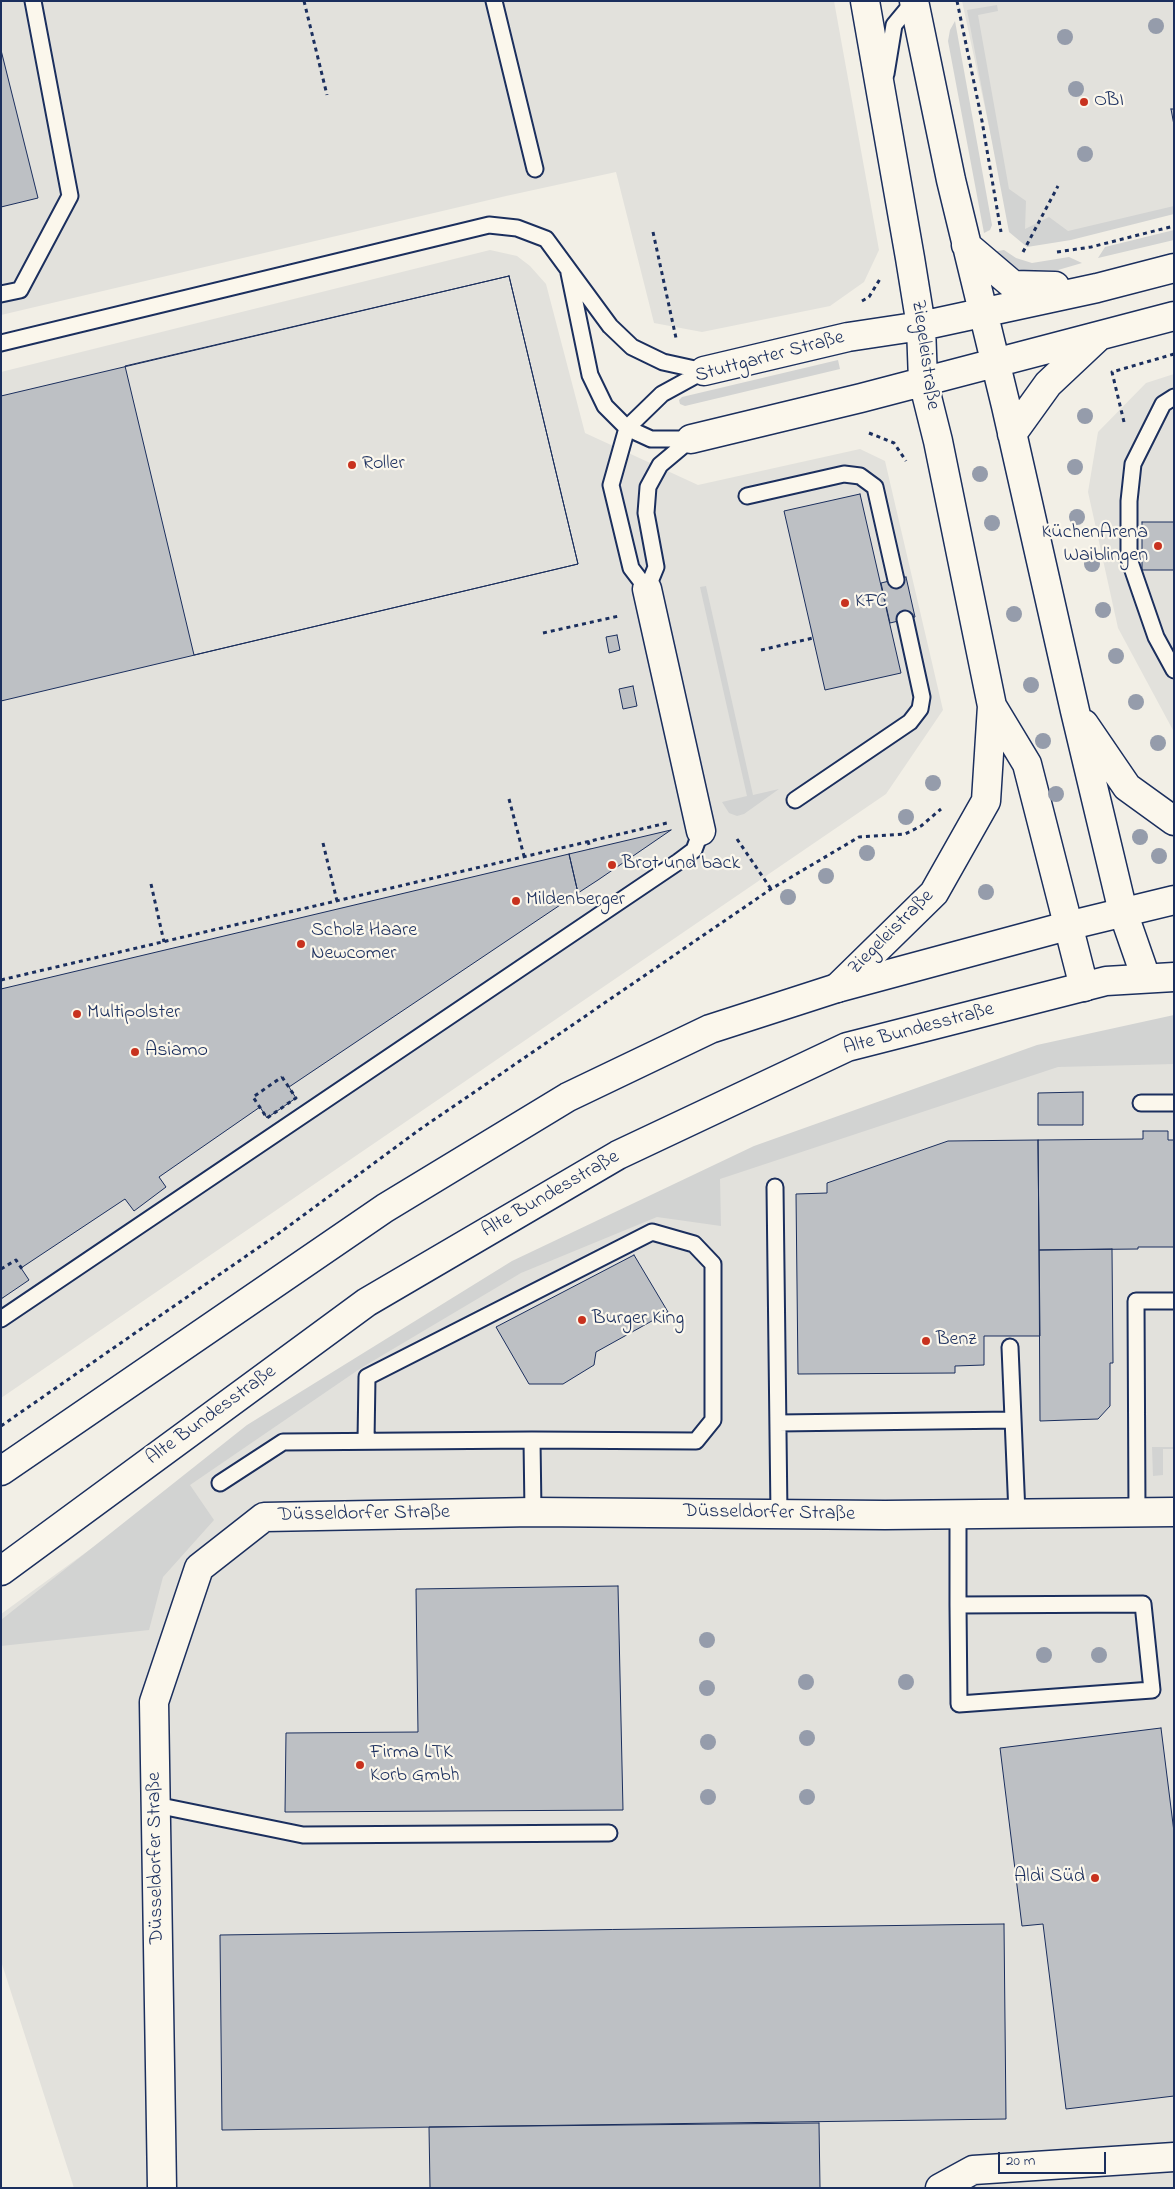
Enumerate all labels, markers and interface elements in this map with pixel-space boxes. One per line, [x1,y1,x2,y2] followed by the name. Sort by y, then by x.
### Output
[1094,90,1124,114] place label: OBI
[1078,96,1090,108] marker: OBI
[904,298,944,412] street label: Ziegeleistraße
[693,327,847,389] street label: Stuttgarter Straße
[362,453,405,477] place label: Roller
[346,459,358,471] marker: Roller
[1042,522,1148,569] place label: KüchenArena Waiblingen
[1152,540,1164,552] marker: KüchenArena Waiblingen
[855,591,887,615] place label: KFC
[839,597,851,609] marker: KFC
[622,853,740,877] place label: Brot und back
[606,859,618,871] marker: Brot und back
[844,885,940,981] street label: Ziegeleistraße
[526,889,625,913] place label: Mildenberger
[510,895,522,907] marker: Mildenberger
[311,920,417,967] place label: Scholz Haare Newcomer
[295,938,307,950] marker: Scholz Haare Newcomer
[841,998,997,1062] street label: Alte Bundesstraße
[87,1002,180,1026] place label: Multipolster
[71,1008,83,1020] marker: Multipolster
[145,1040,208,1064] place label: Asiamo
[129,1046,141,1058] marker: Asiamo
[478,1146,624,1244] street label: Alte Bundesstraße
[592,1308,684,1332] place label: Burger King
[576,1314,588,1326] marker: Burger King
[936,1329,977,1353] place label: Benz
[920,1335,932,1347] marker: Benz
[142,1361,282,1471] street label: Alte Bundesstraße
[683,1501,855,1527] street label: Düsseldorfer Straße
[278,1502,450,1528] street label: Düsseldorfer Straße
[370,1742,459,1789] place label: Firma LTK Korb Gmbh
[354,1759,366,1771] marker: Firma LTK Korb Gmbh
[144,1772,170,1944] street label: Düsseldorfer Straße
[1014,1866,1085,1890] place label: Aldi Süd
[1089,1872,1101,1884] marker: Aldi Süd
[1000,2142,1108,2174] scale bar
[1006,2150,1035,2172] text: 20 m

